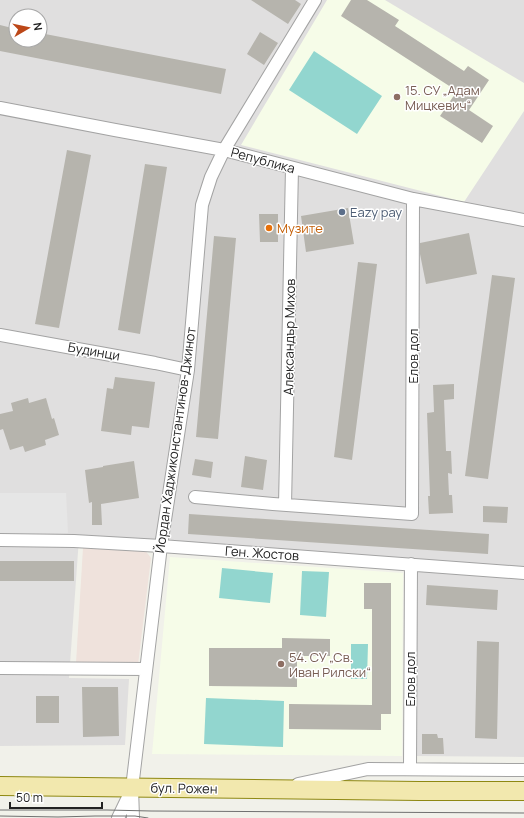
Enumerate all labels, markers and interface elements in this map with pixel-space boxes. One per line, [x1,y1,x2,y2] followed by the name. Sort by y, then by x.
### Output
[8,8,48,48] north arrow
[30,21,46,32] text: N
[405,81,480,114] place label: 15. СУ „Адам Мицкевич“
[392,92,402,102] marker: 15. СУ „Адам Мицкевич“
[229,143,297,177] street label: Република
[350,203,402,221] place label: Eazy pay
[337,207,347,217] marker: Eazy pay
[277,219,323,237] place label: Музите
[264,223,274,233] marker: Музите
[279,279,299,395] street label: Александър Михов
[150,325,200,554] street label: Йордан Хаджиконстантинов-Джинот
[404,328,422,384] street label: Елов дол
[66,338,122,364] street label: Будинци
[224,541,300,565] street label: Ген. Жостов
[289,648,371,681] place label: 54. СУ „Св. Иван Рилски“
[401,651,419,707] street label: Елов дол
[276,659,286,669] marker: 54. СУ „Св. Иван Рилски“
[150,778,218,798] street label: бул. Рожен
[10,784,102,810] scale bar
[16,789,43,806] text: 50 m

